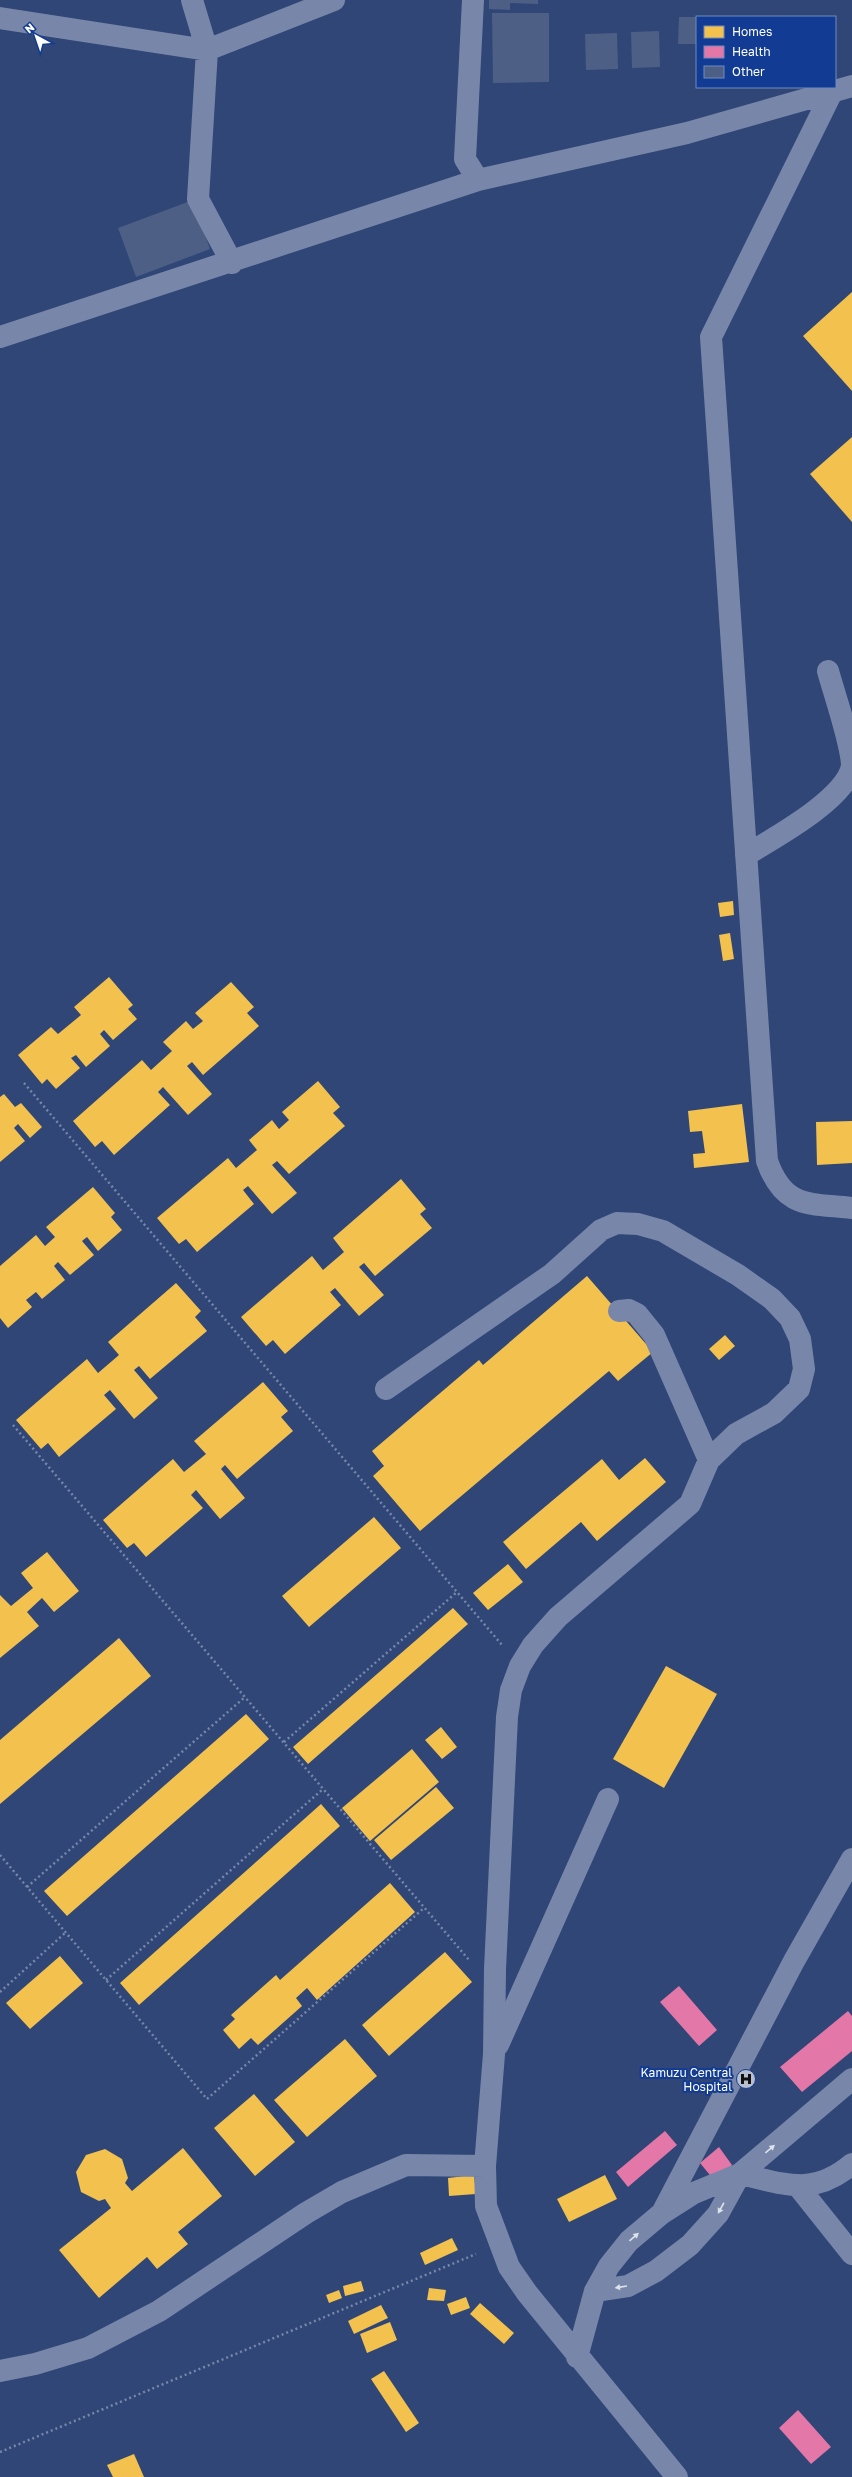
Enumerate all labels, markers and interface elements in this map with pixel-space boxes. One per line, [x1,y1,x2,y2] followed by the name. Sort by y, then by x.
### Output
[16,16,56,56] north arrow
[696,16,836,88] legend
[22,20,37,36] text: N
[732,24,772,39] text: Homes
[732,44,771,59] text: Health
[732,64,765,79] text: Other
[640,2065,732,2094] place label: Kamuzu Central Hospital
[735,2068,757,2090] hospital icon: Kamuzu Central Hospital
[764,2144,775,2153] one-way arrow
[718,2202,724,2214] one-way arrow
[629,2233,639,2242] one-way arrow
[615,2284,627,2290] one-way arrow

